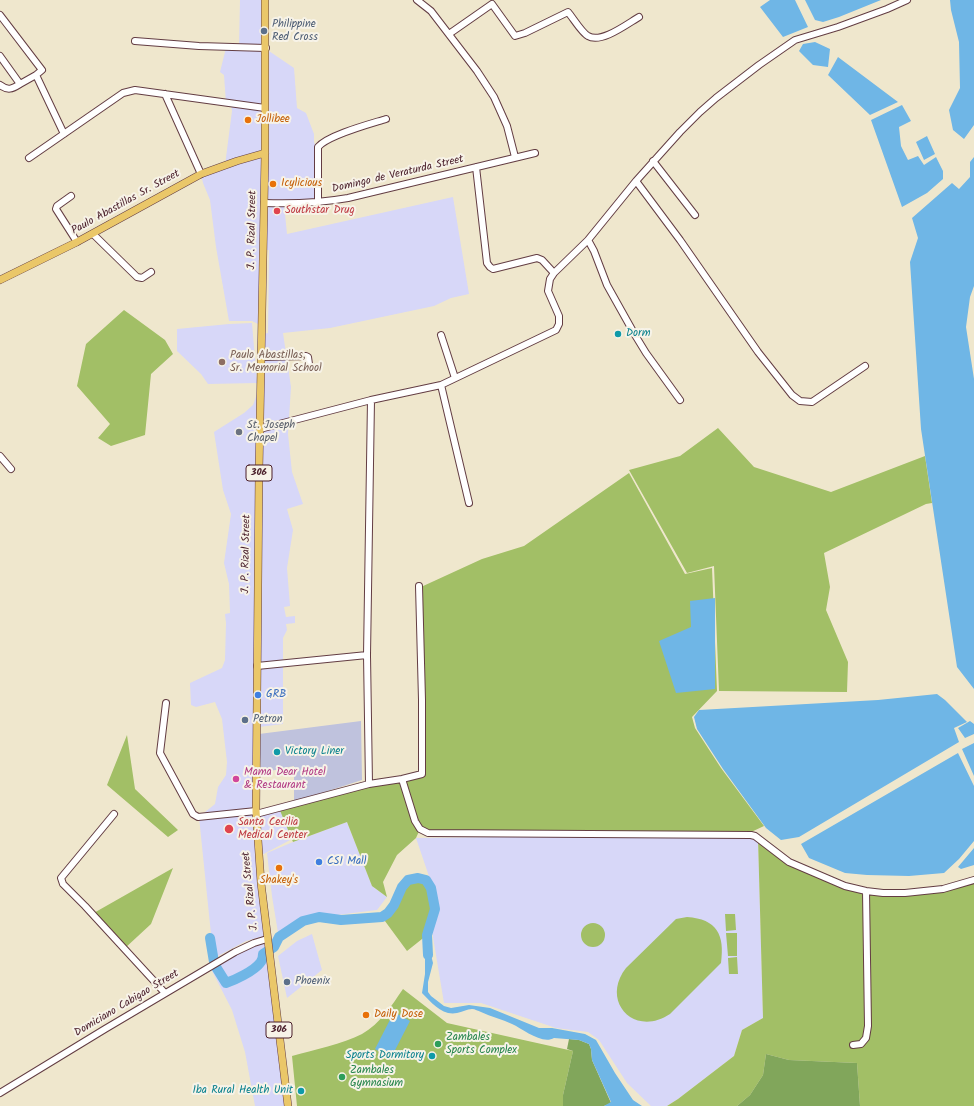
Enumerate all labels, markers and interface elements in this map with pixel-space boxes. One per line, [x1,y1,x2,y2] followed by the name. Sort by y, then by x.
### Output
[272,18,318,44] place label: Philippine Red Cross
[259,26,269,36] marker: Philippine Red Cross
[256,113,290,127] place label: Jollibee
[243,115,253,125] marker: Jollibee
[331,153,465,197] street label: Domingo de Veraturda Street
[70,168,182,238] street label: Paulo Abastillas Sr. Street
[281,177,322,191] place label: Icylicious
[268,179,278,189] marker: Icylicious
[246,190,260,270] street label: J. P. Rizal Street
[285,204,355,218] place label: Southstar Drug
[272,206,282,216] marker: Southstar Drug
[626,327,650,341] place label: Dorm
[613,329,623,339] marker: Dorm
[230,349,322,375] place label: Paulo Abastillas, Sr. Memorial School
[217,357,227,367] marker: Paulo Abastillas, Sr. Memorial School
[247,419,295,445] place label: St. Joseph Chapel
[234,427,244,437] marker: St. Joseph Chapel
[246,465,272,481] road number: 306
[240,514,254,594] street label: J. P. Rizal Street
[266,688,286,702] place label: GRB
[253,690,263,700] marker: GRB
[253,713,283,727] place label: Petron
[240,715,250,725] marker: Petron
[285,745,344,759] place label: Victory Liner
[272,747,282,757] marker: Victory Liner
[244,766,326,792] place label: Mama Dear Hotel & Restaurant
[231,774,241,784] marker: Mama Dear Hotel & Restaurant
[238,816,307,842] place label: Santa Cecilia Medical Center
[223,823,235,835] marker: Santa Cecilia Medical Center
[240,851,262,931] street label: J. P. Rizal Street
[327,855,366,869] place label: CSI Mall
[314,857,324,867] marker: CSI Mall
[274,863,284,873] marker: Shakey's
[260,874,298,888] place label: Shakey's
[73,968,181,1040] street label: Domiciano Cabigao Street
[295,975,330,989] place label: Phoenix
[282,977,292,987] marker: Phoenix
[374,1008,423,1022] place label: Daily Dose
[361,1010,371,1020] marker: Daily Dose
[266,1022,292,1038] road number: 306
[446,1031,517,1057] place label: Zambales Sports Complex
[433,1039,443,1049] marker: Zambales Sports Complex
[346,1049,424,1063] place label: Sports Dormitory
[427,1051,437,1061] marker: Sports Dormitory
[350,1064,403,1090] place label: Zambales Gymnasium
[337,1072,347,1082] marker: Zambales Gymnasium
[193,1084,293,1098] place label: Iba Rural Health Unit
[296,1086,306,1096] marker: Iba Rural Health Unit

